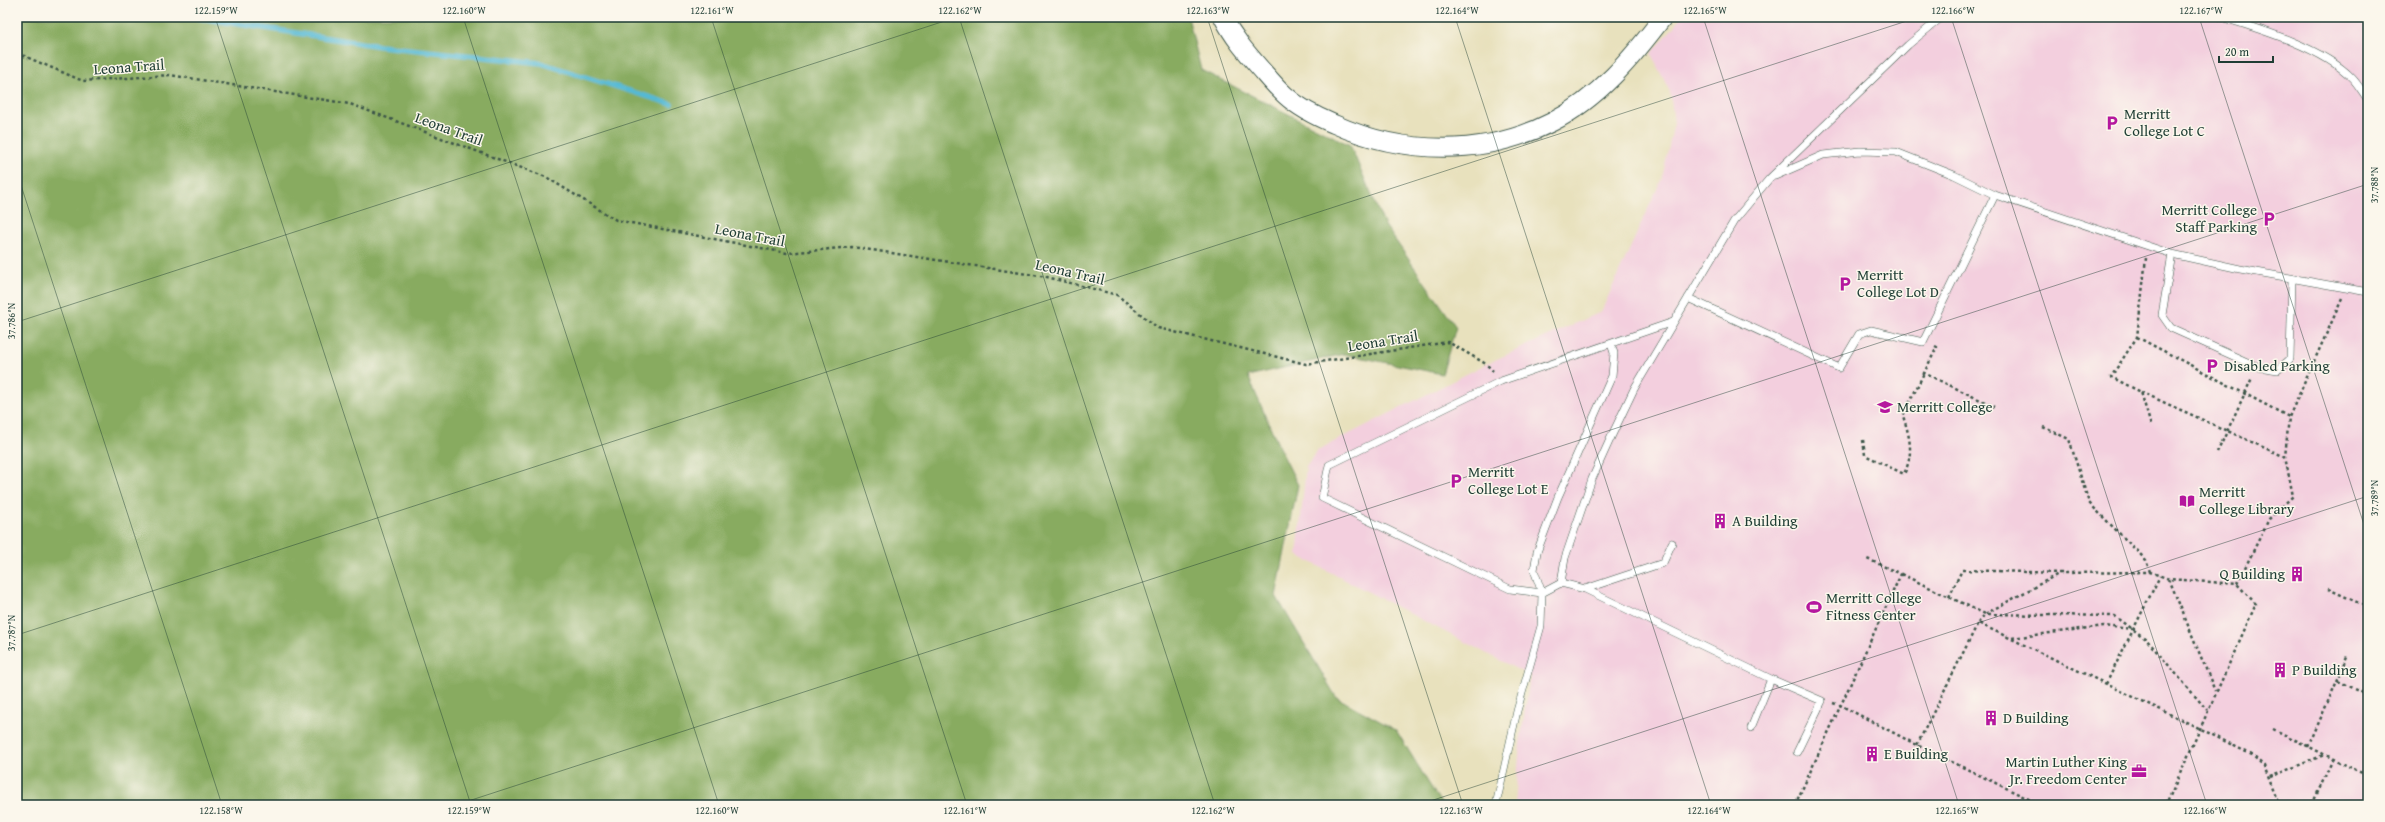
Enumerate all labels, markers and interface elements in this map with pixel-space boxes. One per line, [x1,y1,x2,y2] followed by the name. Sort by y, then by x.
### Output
[194,3,238,18] text: 122.159°W
[442,3,486,18] text: 122.160°W
[690,3,734,18] text: 122.161°W
[938,3,982,18] text: 122.162°W
[1186,3,1230,18] text: 122.163°W
[1435,3,1479,18] text: 122.164°W
[1683,3,1727,18] text: 122.165°W
[1931,3,1975,18] text: 122.166°W
[2179,3,2223,18] text: 122.167°W
[2219,38,2273,64] scale bar
[2225,43,2249,60] text: 20 m
[93,54,165,79] street label: Leona Trail
[2124,103,2205,141] place label: Merritt College Lot C
[412,107,486,151] street label: Leona Trail
[2103,114,2121,132] parking icon: Merritt College Lot C
[2367,166,2382,203] text: 37.788°N
[2161,199,2258,237] place label: Merritt College Staff Parking
[2260,210,2278,228] parking icon: Merritt College Staff Parking
[713,217,787,252] street label: Leona Trail
[1033,253,1107,290] street label: Leona Trail
[1857,264,1939,302] place label: Merritt College Lot D
[1836,275,1854,293] parking icon: Merritt College Lot D
[4,302,19,339] text: 37.786°N
[1346,325,1420,356] street label: Leona Trail
[2224,355,2330,376] place label: Disabled Parking
[2203,357,2221,375] parking icon: Disabled Parking
[1897,396,1993,417] place label: Merritt College
[1876,398,1894,416] school or university icon: Merritt College
[1468,461,1549,499] place label: Merritt College Lot E
[1447,472,1465,490] parking icon: Merritt College Lot E
[2367,479,2382,516] text: 37.789°N
[2199,481,2295,519] place label: Merritt College Library
[2178,492,2196,510] library icon: Merritt College Library
[1732,510,1798,531] place label: A Building
[1711,512,1729,530] building icon: A Building
[2219,563,2286,584] place label: Q Building
[2288,565,2306,583] building icon: Q Building
[1826,587,1922,625] place label: Merritt College Fitness Center
[1805,598,1823,616] sports icon: Merritt College Fitness Center
[4,614,19,651] text: 37.787°N
[2292,659,2357,680] place label: P Building
[2271,661,2289,679] building icon: P Building
[2003,707,2069,728] place label: D Building
[1982,709,2000,727] building icon: D Building
[1884,743,1949,764] place label: E Building
[1863,745,1881,763] building icon: E Building
[2006,751,2128,789] place label: Martin Luther King Jr. Freedom Center
[2130,762,2148,780] office icon: Martin Luther King Jr. Freedom Center
[199,803,243,818] text: 122.158°W
[447,803,491,818] text: 122.159°W
[695,803,739,818] text: 122.160°W
[943,803,987,818] text: 122.161°W
[1191,803,1235,818] text: 122.162°W
[1439,803,1483,818] text: 122.163°W
[1687,803,1731,818] text: 122.164°W
[1935,803,1979,818] text: 122.165°W
[2183,803,2227,818] text: 122.166°W

